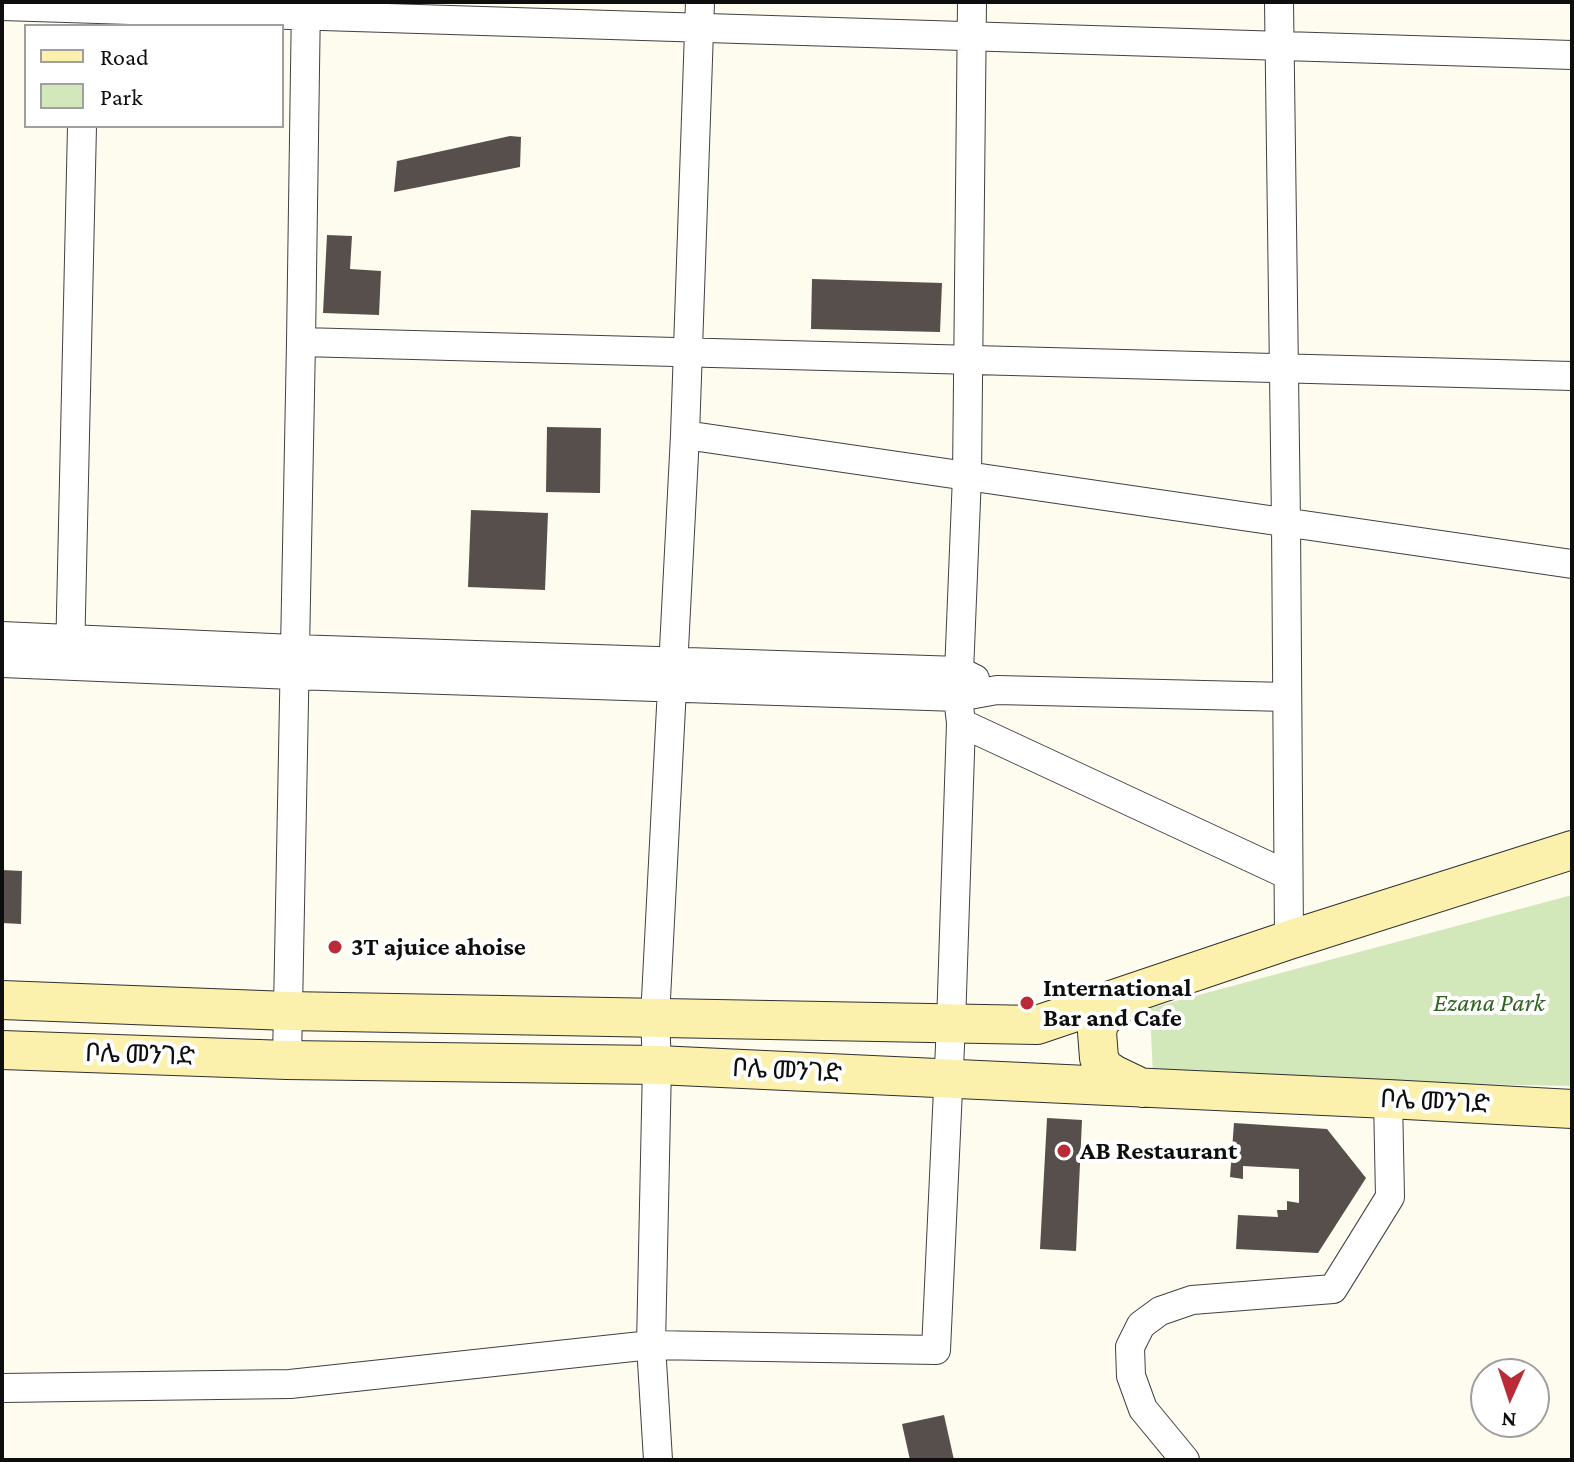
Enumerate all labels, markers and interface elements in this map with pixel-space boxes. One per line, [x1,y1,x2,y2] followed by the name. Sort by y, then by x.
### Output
[24,24,284,128] legend
[100,43,149,70] text: Road
[100,83,143,110] text: Park
[351,931,526,963] place label: 3T ajuice ahoise
[326,938,344,956] marker: 3T ajuice ahoise
[1043,972,1191,1034] place label: International Bar and Cafe
[1433,987,1545,1019] park label: Ezana Park
[1018,994,1036,1012] marker: International Bar and Cafe
[85,1037,195,1073] street label: ቦሌ መንገድ
[731,1053,843,1089] street label: ቦሌ መንገድ
[1379,1084,1491,1120] street label: ቦሌ መንገድ
[1080,1135,1237,1167] place label: AB Restaurant
[1055,1142,1073,1160] marker: AB Restaurant
[1470,1358,1550,1438] north arrow
[1501,1408,1517,1433] text: N

